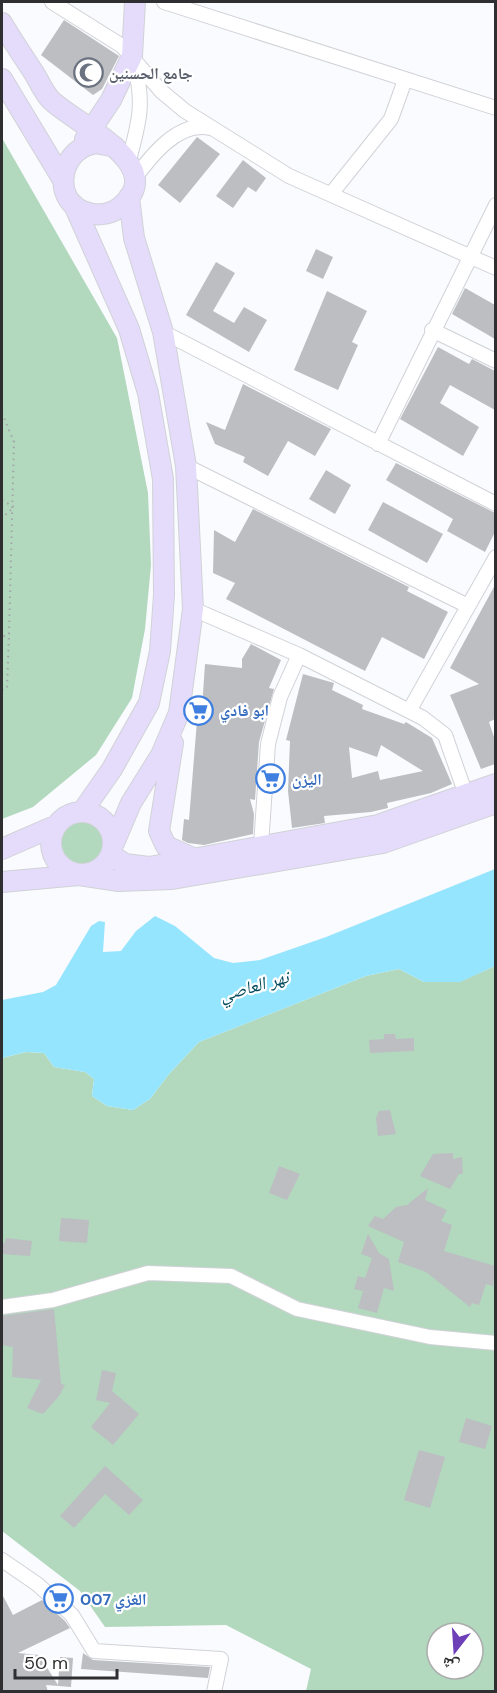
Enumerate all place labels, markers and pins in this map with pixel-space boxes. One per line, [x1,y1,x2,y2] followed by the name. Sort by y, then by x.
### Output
[72,57,104,89] mosque icon: جامع الحسنين
[109,63,193,84] place label: جامع الحسنين
[183,694,215,726] supermarket icon: ابو فادي
[220,700,269,723] place label: ابو فادي
[255,763,287,795] supermarket icon: اليزن
[292,769,322,790] place label: اليزن
[43,1583,75,1615] supermarket icon: الغزي 007
[80,1589,146,1612] place label: الغزي 007

